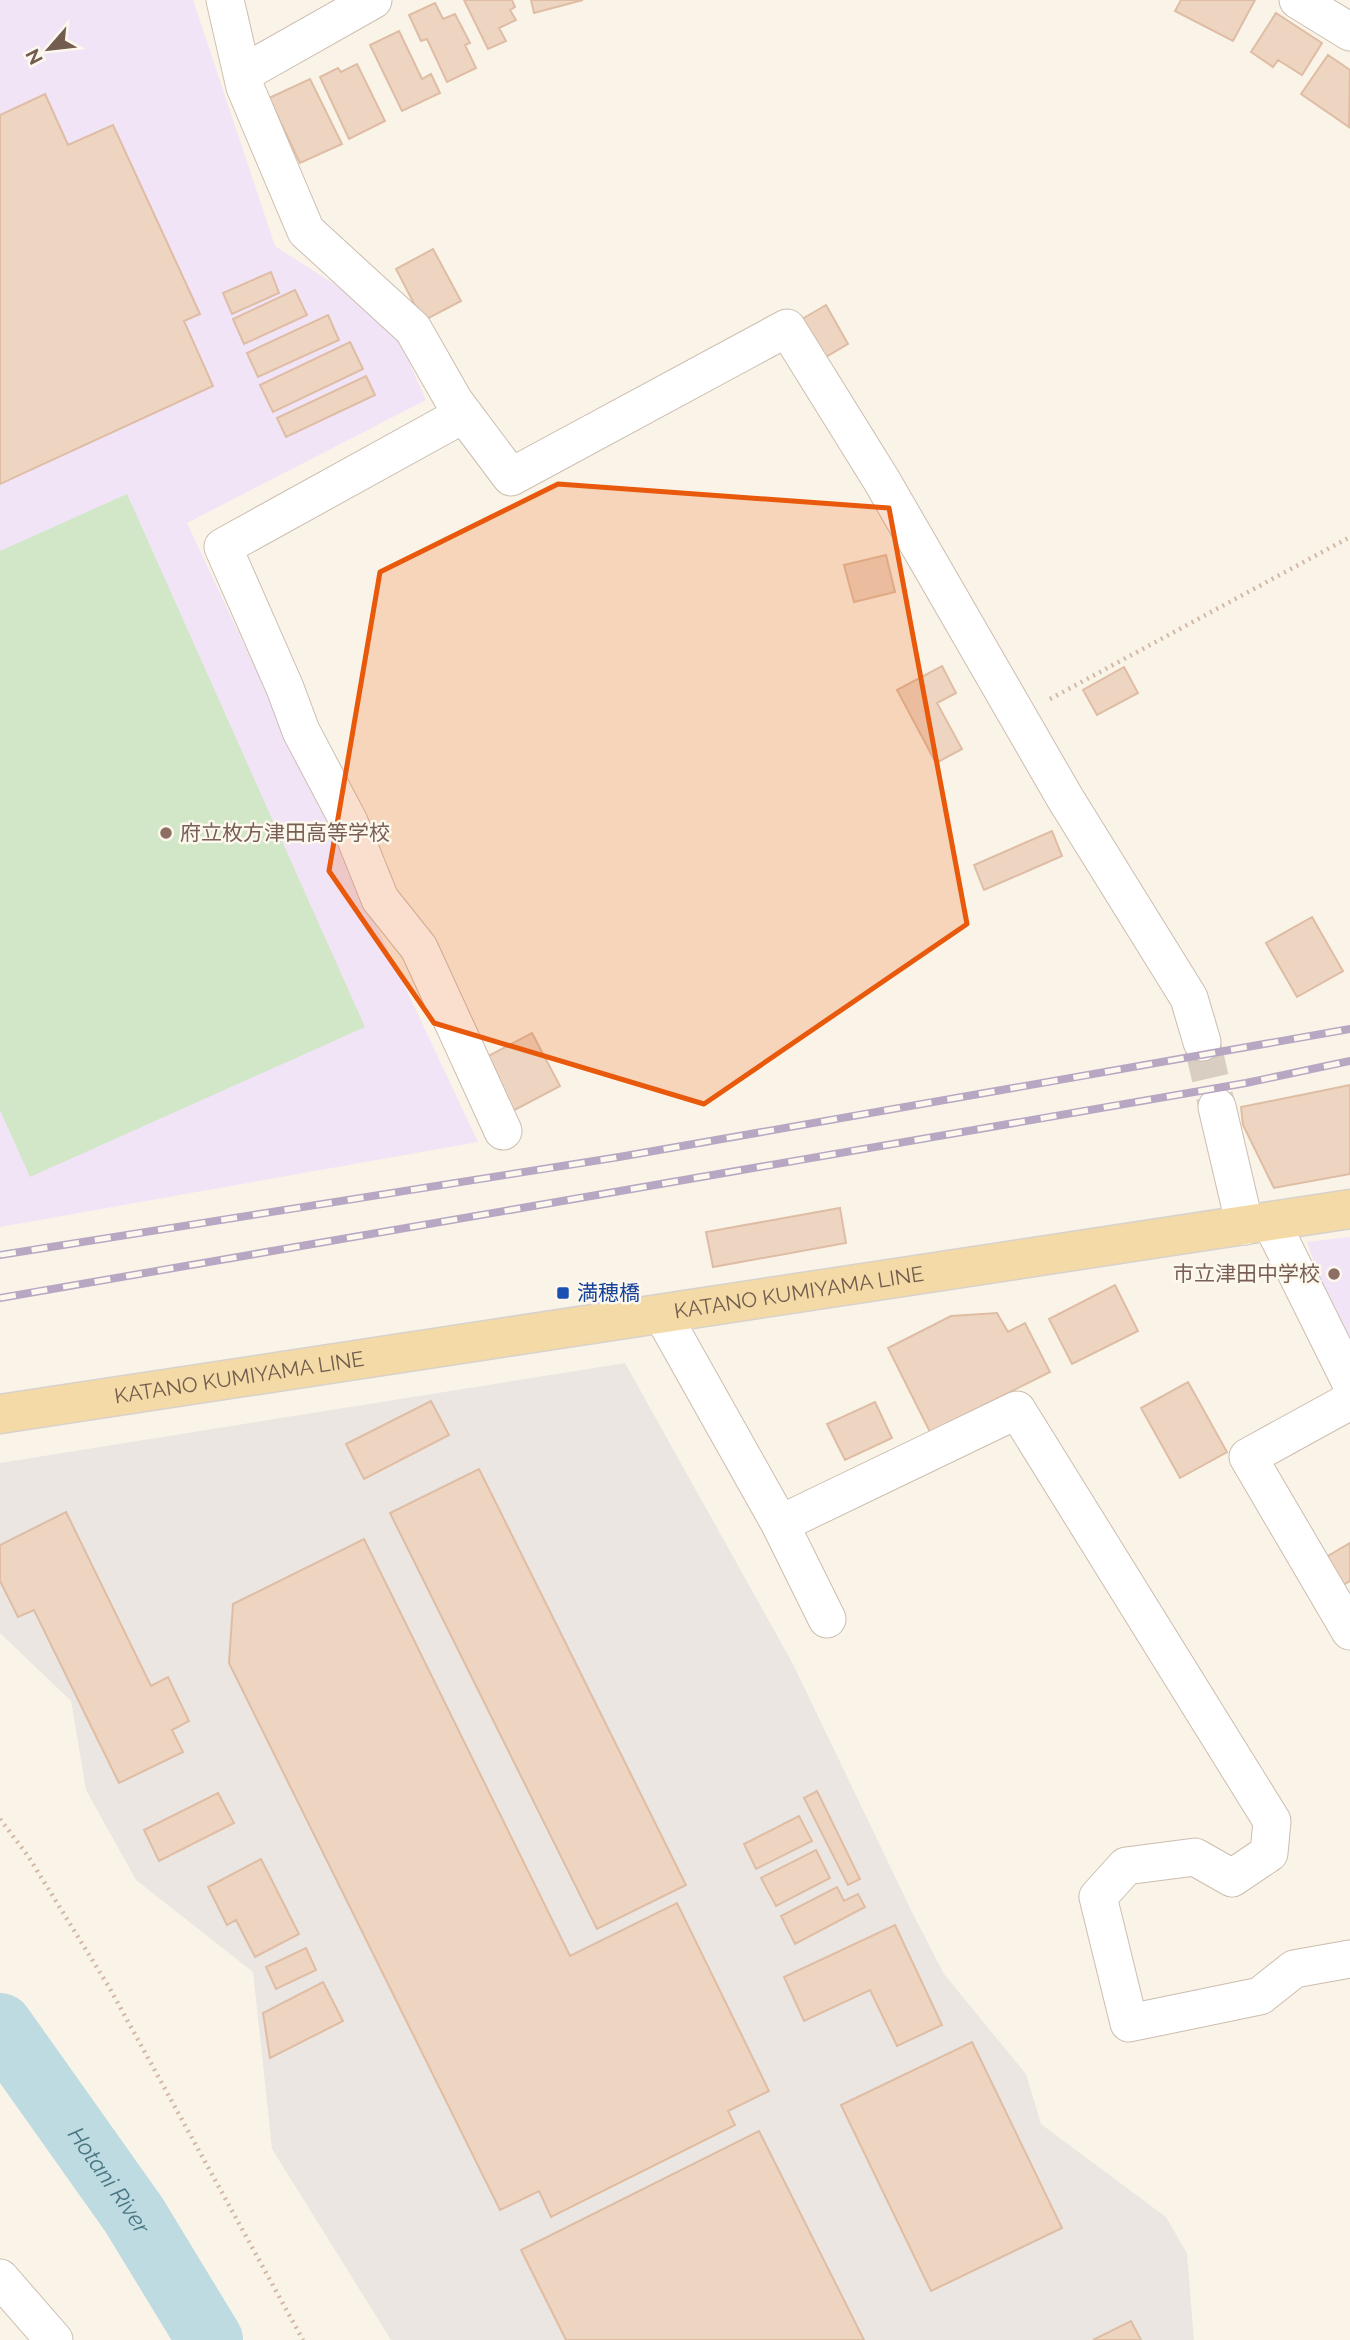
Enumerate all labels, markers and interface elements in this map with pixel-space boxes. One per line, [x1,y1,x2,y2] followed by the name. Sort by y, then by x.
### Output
[14,14,84,84] north arrow
[21,45,47,69] text: N
[180,820,390,845] place label: 府立枚方津田高等学校
[158,825,174,841] marker: 府立枚方津田高等学校
[672,1261,925,1323] street label: KATANO KUMIYAMA LINE
[1173,1261,1320,1286] place label: 市立津田中学校
[1326,1266,1342,1282] marker: 市立津田中学校
[577,1280,640,1305] place label: 満穂橋
[555,1285,571,1301] marker: 満穂橋
[113,1346,366,1408] street label: KATANO KUMIYAMA LINE
[63,2121,157,2239] water label: Hotani River

